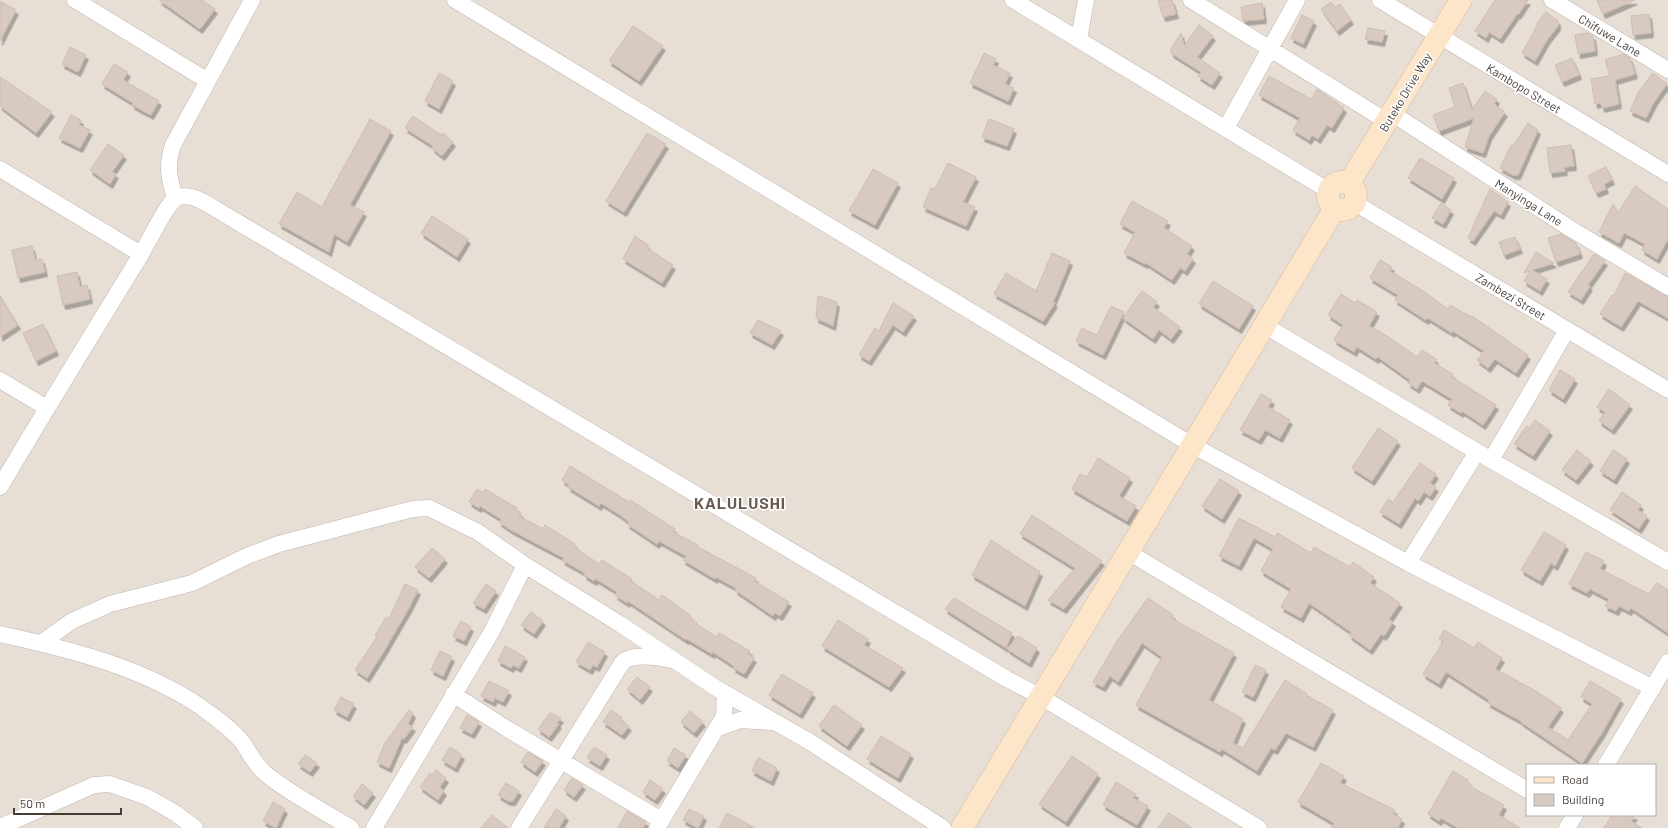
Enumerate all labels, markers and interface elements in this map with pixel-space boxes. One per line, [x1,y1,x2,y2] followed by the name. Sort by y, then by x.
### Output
[1576,11,1644,59] street label: Chifuwe Lane
[1376,50,1434,134] street label: Buteko Drive Way
[1484,60,1564,116] street label: Kambopo Street
[1493,176,1565,228] street label: Manyinga Lane
[1474,270,1548,322] street label: Zambezi Street
[694,493,786,512] district label: KALULUSHI
[1526,764,1656,816] legend
[1562,772,1589,786] text: Road
[14,790,121,816] scale bar
[1562,792,1604,806] text: Building
[20,796,45,810] text: 50 m

